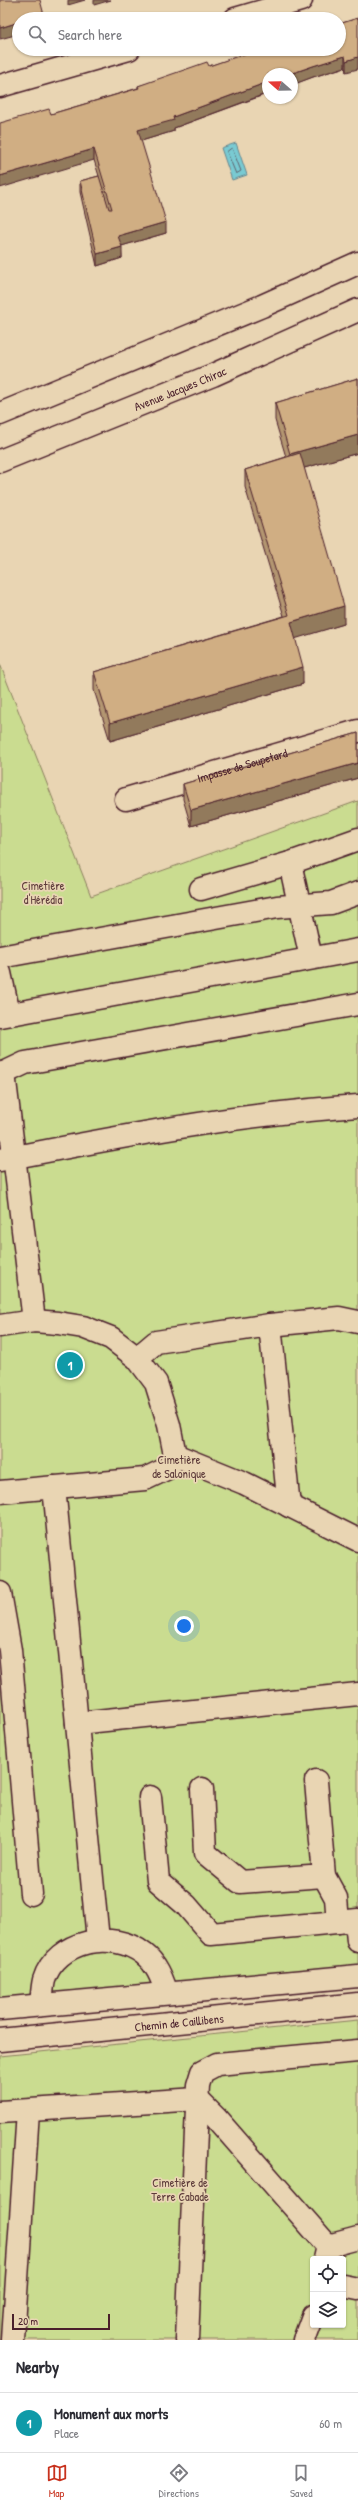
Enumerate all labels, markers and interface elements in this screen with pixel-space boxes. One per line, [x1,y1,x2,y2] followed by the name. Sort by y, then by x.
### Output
[12,12,346,56] search box
[26,23,48,45] icon: search
[58,24,122,45] text: Search here
[262,68,298,104] north arrow
[131,362,229,415] street label: Avenue Jacques Chirac
[195,744,290,786] street label: Impasse de Soupetard
[21,877,65,908] park label: Cimetière d'Hérédia
[57,1350,83,1380] pin: 1
[152,1451,206,1482] park label: Cimetière de Salonique
[174,1616,194,1636] your location
[134,2009,225,2035] street label: Chemin de Caillibens
[151,2174,209,2205] park label: Cimetière de Terre Cabade
[310,2256,346,2328] map controls
[310,2256,346,2292] button: locate
[310,2292,346,2328] button: layers
[12,2312,110,2331] scale bar
[18,2314,38,2328] text: 20 m
[16,2355,59,2378] text: Nearby
[54,2403,168,2424] text: Monument aux morts
[27,2414,31,2432] text: 1
[319,2414,342,2432] text: 60 m
[54,2424,79,2442] text: Place
[46,2462,68,2500] tab: Map
[159,2462,199,2500] tab: Directions
[290,2462,312,2500] tab: Saved

